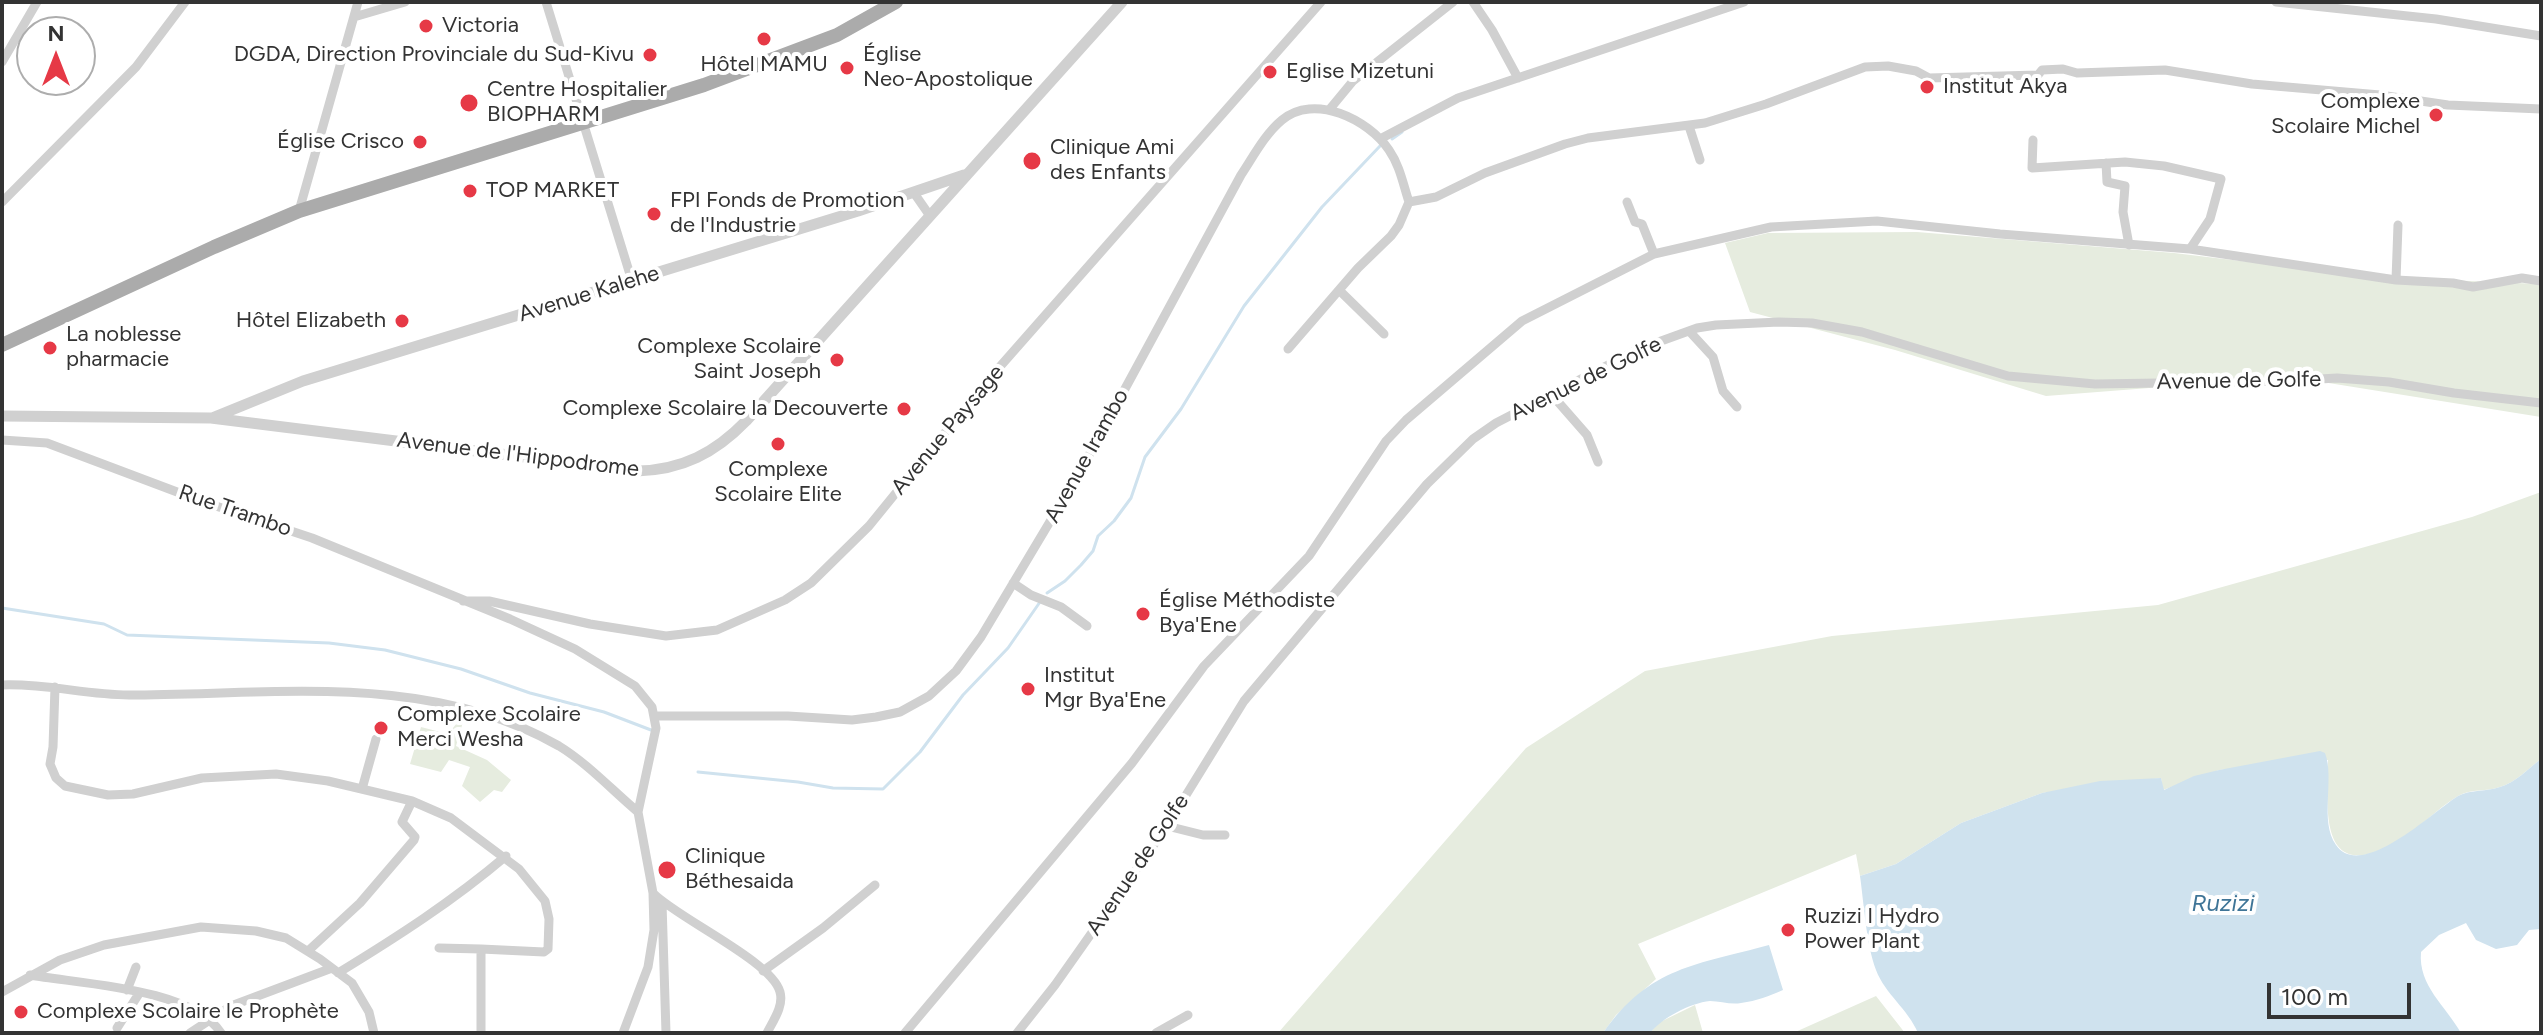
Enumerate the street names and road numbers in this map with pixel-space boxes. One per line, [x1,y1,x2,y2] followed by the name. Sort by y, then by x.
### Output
[516,260,662,328] street label: Avenue Kalehe
[1506,331,1666,427] street label: Avenue de Golfe
[886,360,1010,500] street label: Avenue Paysage
[2157,366,2321,396] street label: Avenue de Golfe
[1039,385,1135,527] street label: Avenue Irambo
[395,427,641,483] street label: Avenue de l'Hippodrome
[175,479,295,543] street label: Rue Trambo
[1081,789,1195,941] street label: Avenue de Golfe

